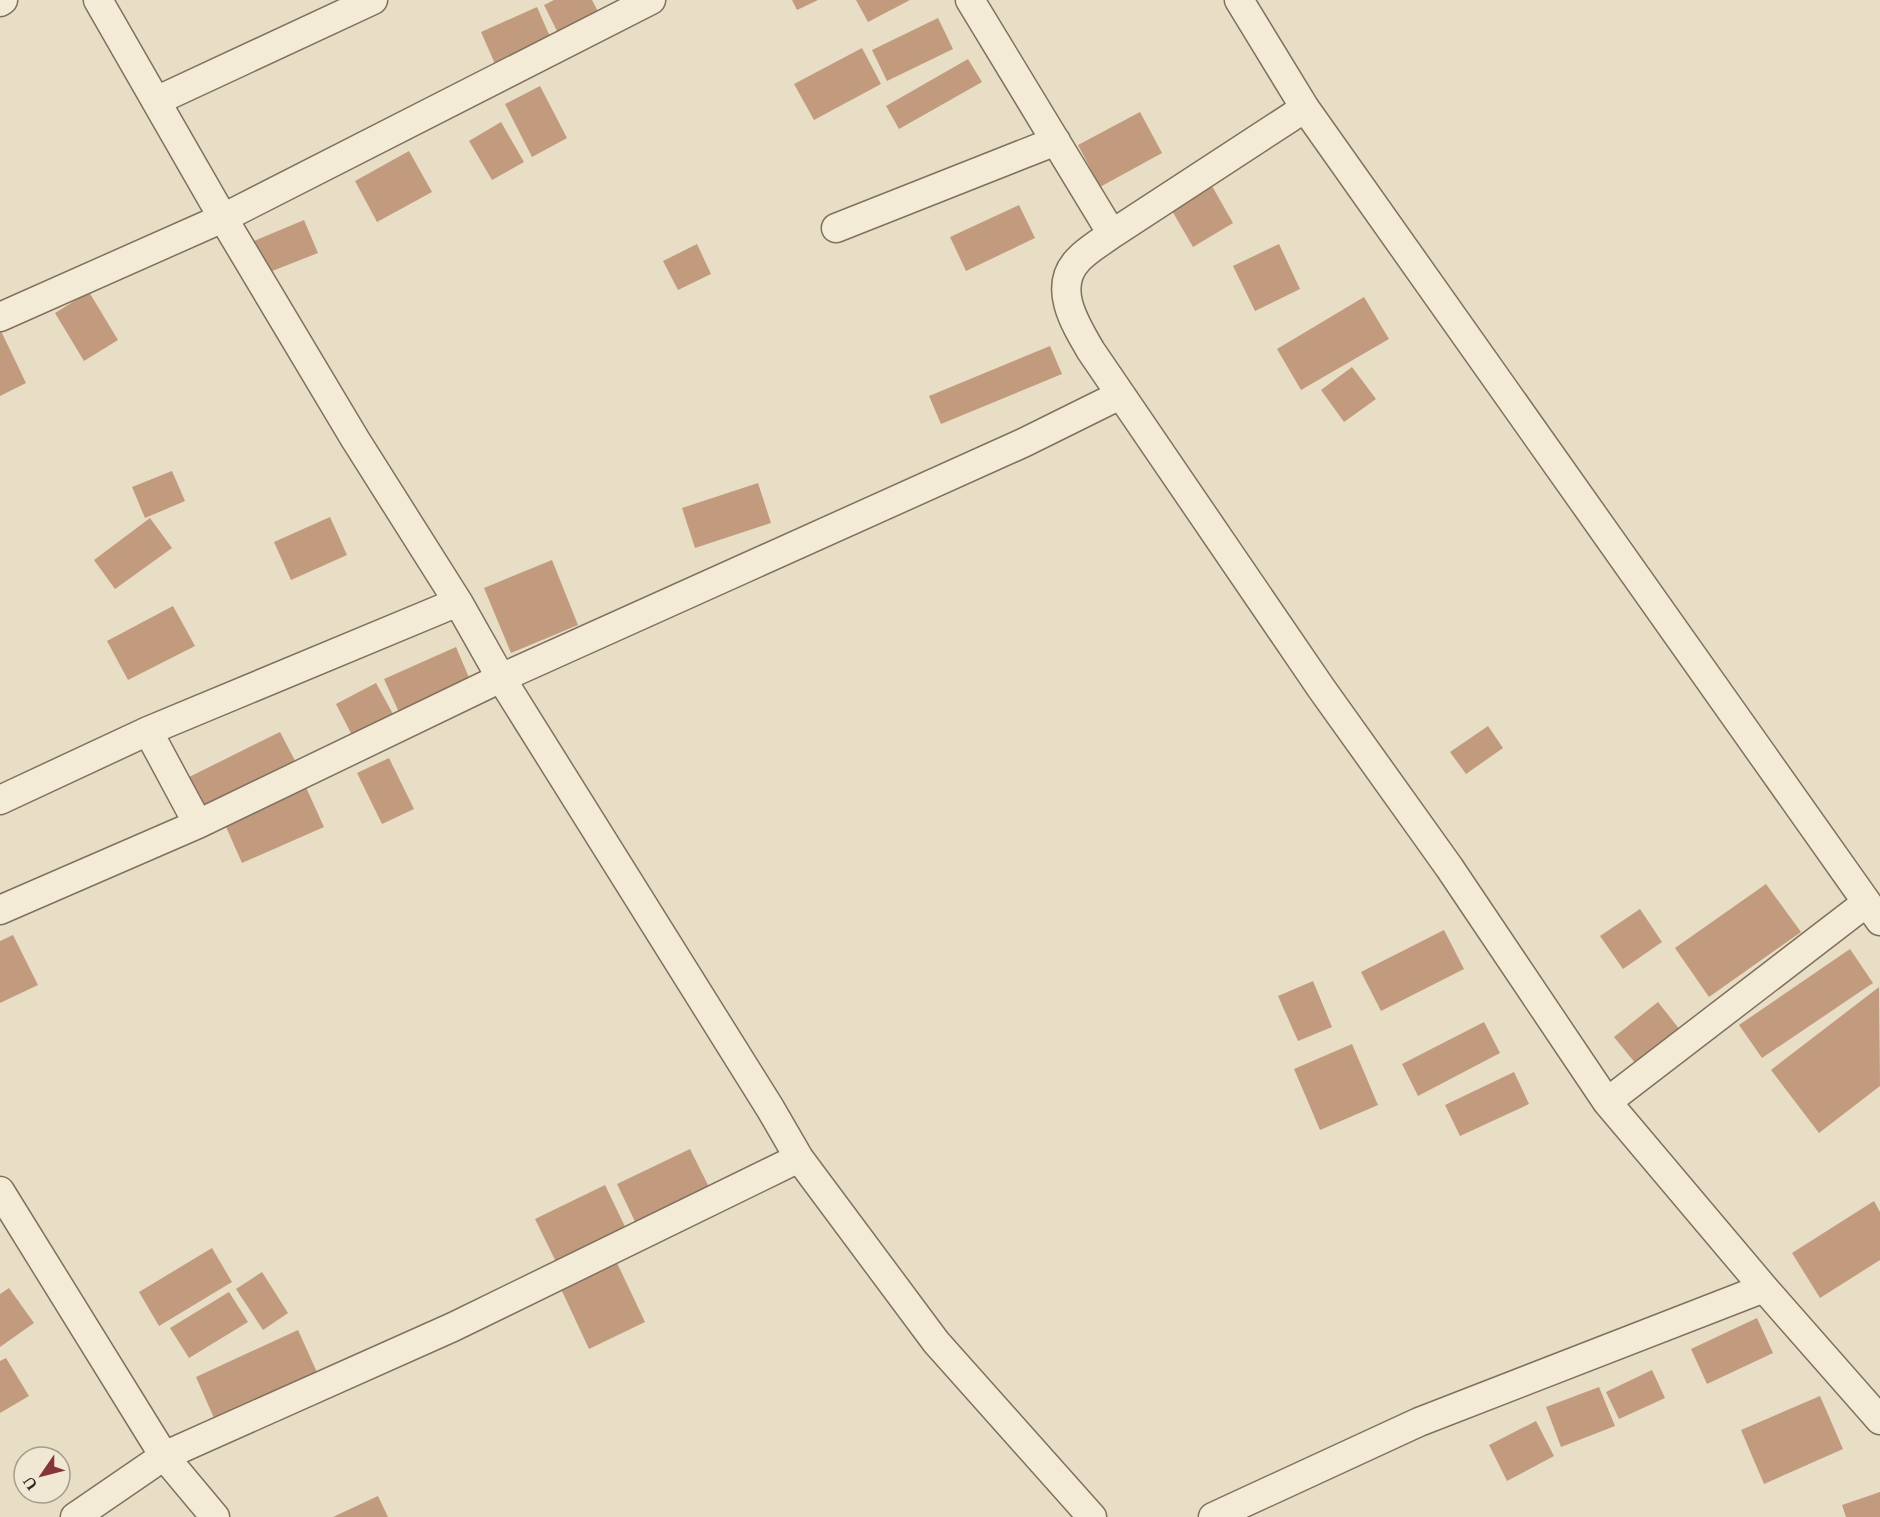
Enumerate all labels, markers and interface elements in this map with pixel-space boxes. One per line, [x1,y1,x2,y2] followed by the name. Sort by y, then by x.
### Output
[12,1445,72,1505] north arrow
[17,1471,44,1495] text: U

